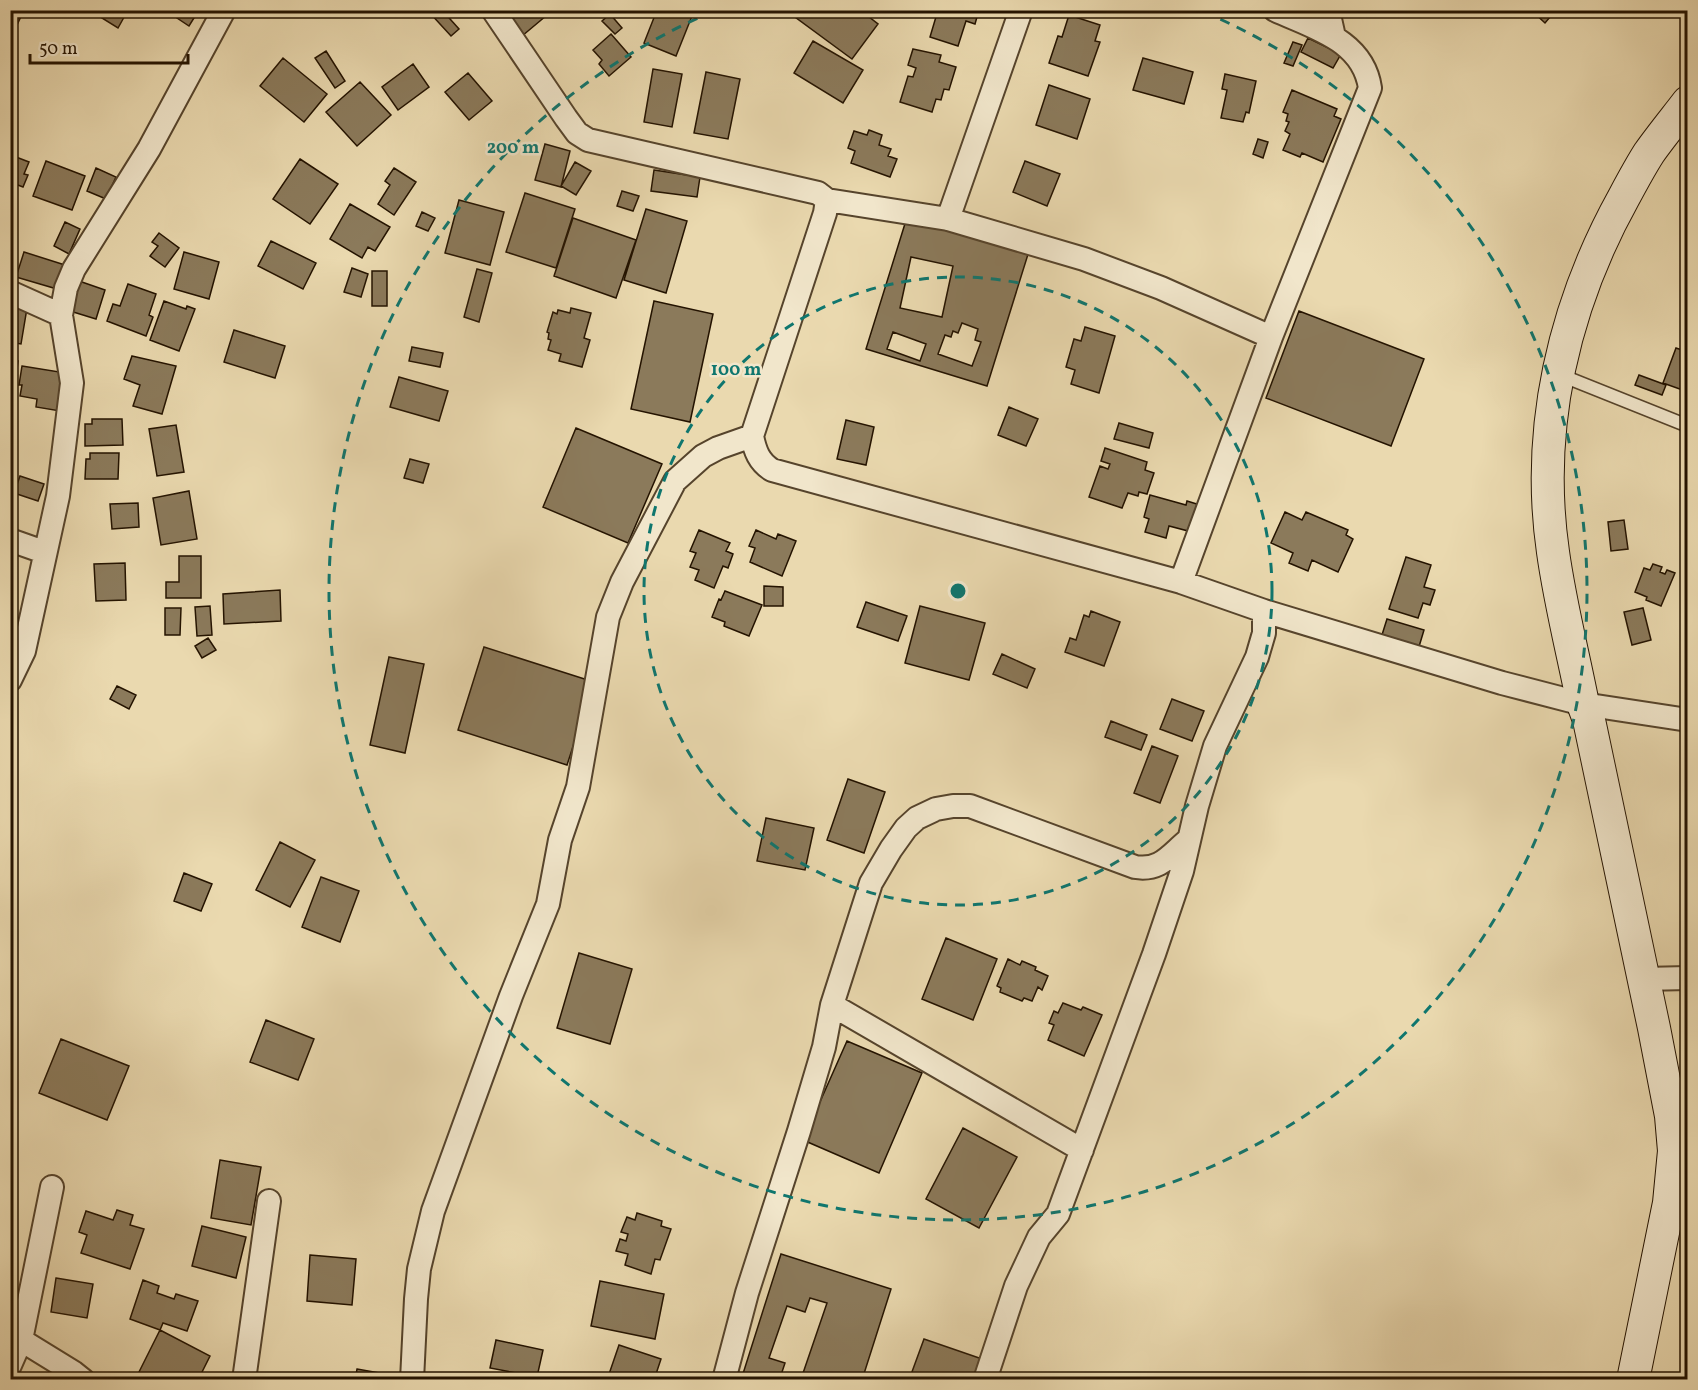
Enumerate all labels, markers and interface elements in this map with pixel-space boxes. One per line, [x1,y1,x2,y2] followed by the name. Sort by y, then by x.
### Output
[30,27,188,65] scale bar
[39,37,78,62] text: 50 m
[487,136,539,161] text: 200 m
[711,358,761,383] text: 100 m
[948,581,968,601] centre of rings

